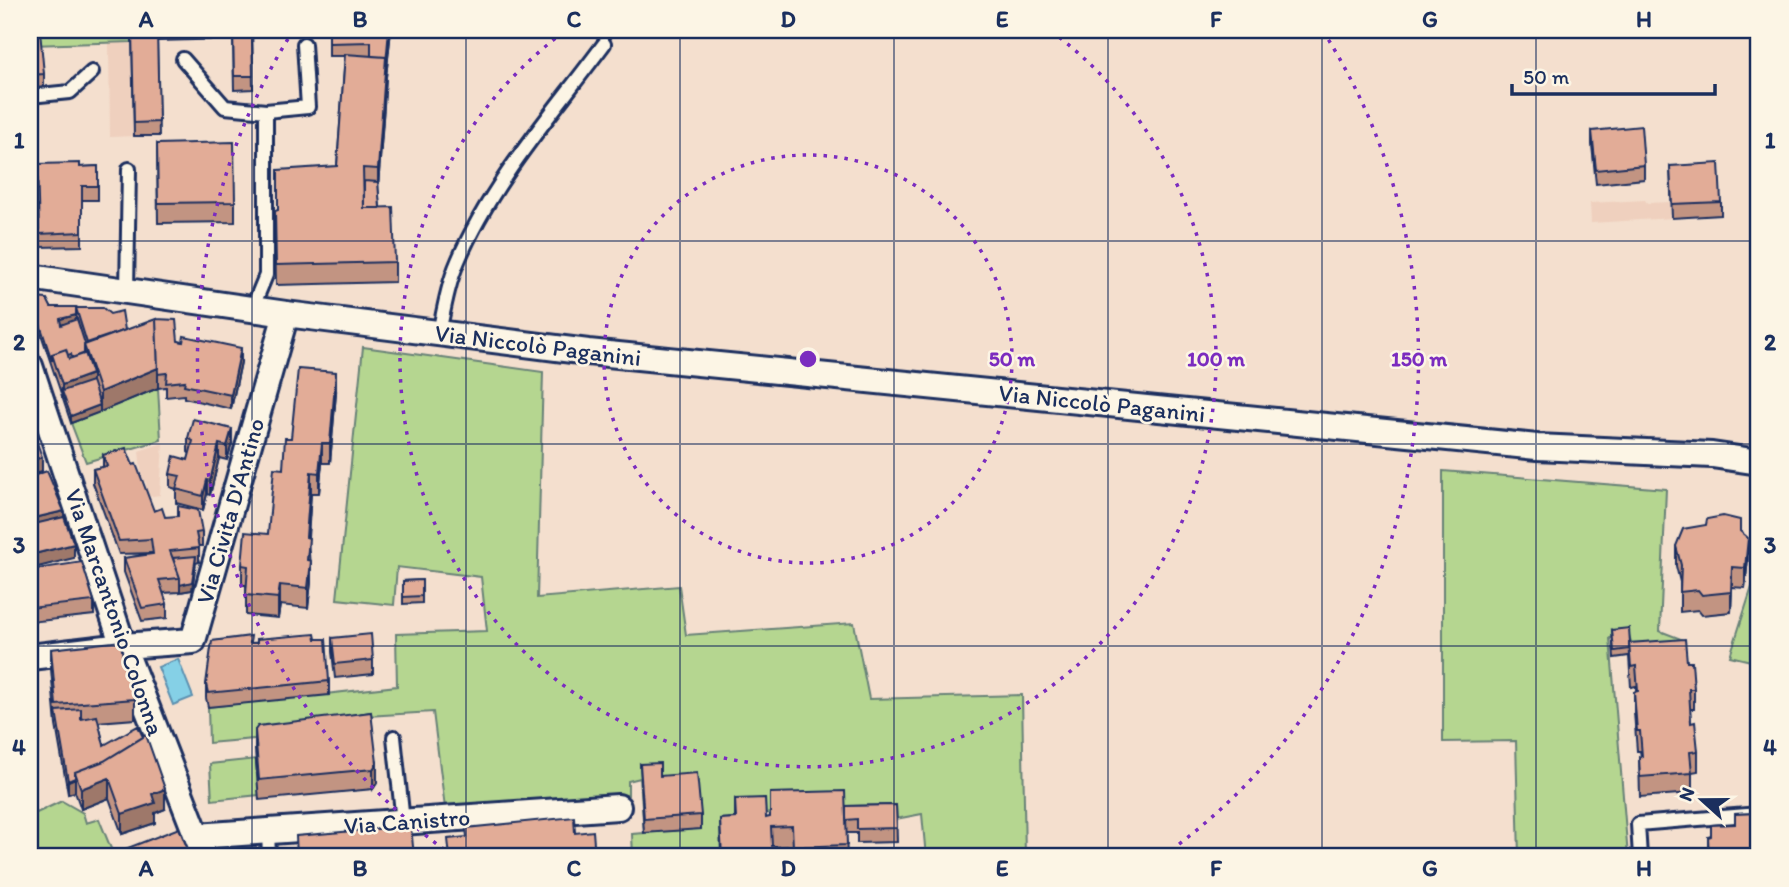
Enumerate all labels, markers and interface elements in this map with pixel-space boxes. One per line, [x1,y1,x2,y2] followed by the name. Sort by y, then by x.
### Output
[138,5,154,33] text: A
[353,5,368,33] text: B
[567,5,582,33] text: C
[780,5,796,33] text: D
[996,5,1009,33] text: E
[1210,5,1223,33] text: F
[1422,5,1438,33] text: G
[1636,5,1652,33] text: H
[1512,52,1716,96] scale bar
[1523,64,1570,89] text: 50 m
[14,126,25,154] text: 1
[1765,126,1776,154] text: 1
[433,318,643,372] street label: Via Niccolò Paganini
[13,328,26,356] text: 2
[1764,328,1777,356] text: 2
[989,346,1036,371] text: 50 m
[1187,346,1245,371] text: 100 m
[1391,346,1447,371] text: 150 m
[796,347,820,371] centre of rings
[997,378,1207,428] street label: Via Niccolò Paganini
[190,415,270,607] street label: Via Civita D'Antino
[59,485,171,740] street label: Via Marcantonio Colonna
[13,531,26,559] text: 3
[1764,531,1777,559] text: 3
[12,733,26,761] text: 4
[1763,733,1777,761] text: 4
[1666,764,1736,834] north arrow
[1674,784,1700,804] text: N
[343,802,471,840] street label: Via Canistro
[138,854,154,882] text: A
[353,854,368,882] text: B
[567,854,582,882] text: C
[780,854,796,882] text: D
[996,854,1009,882] text: E
[1210,854,1223,882] text: F
[1422,854,1438,882] text: G
[1636,854,1652,882] text: H

